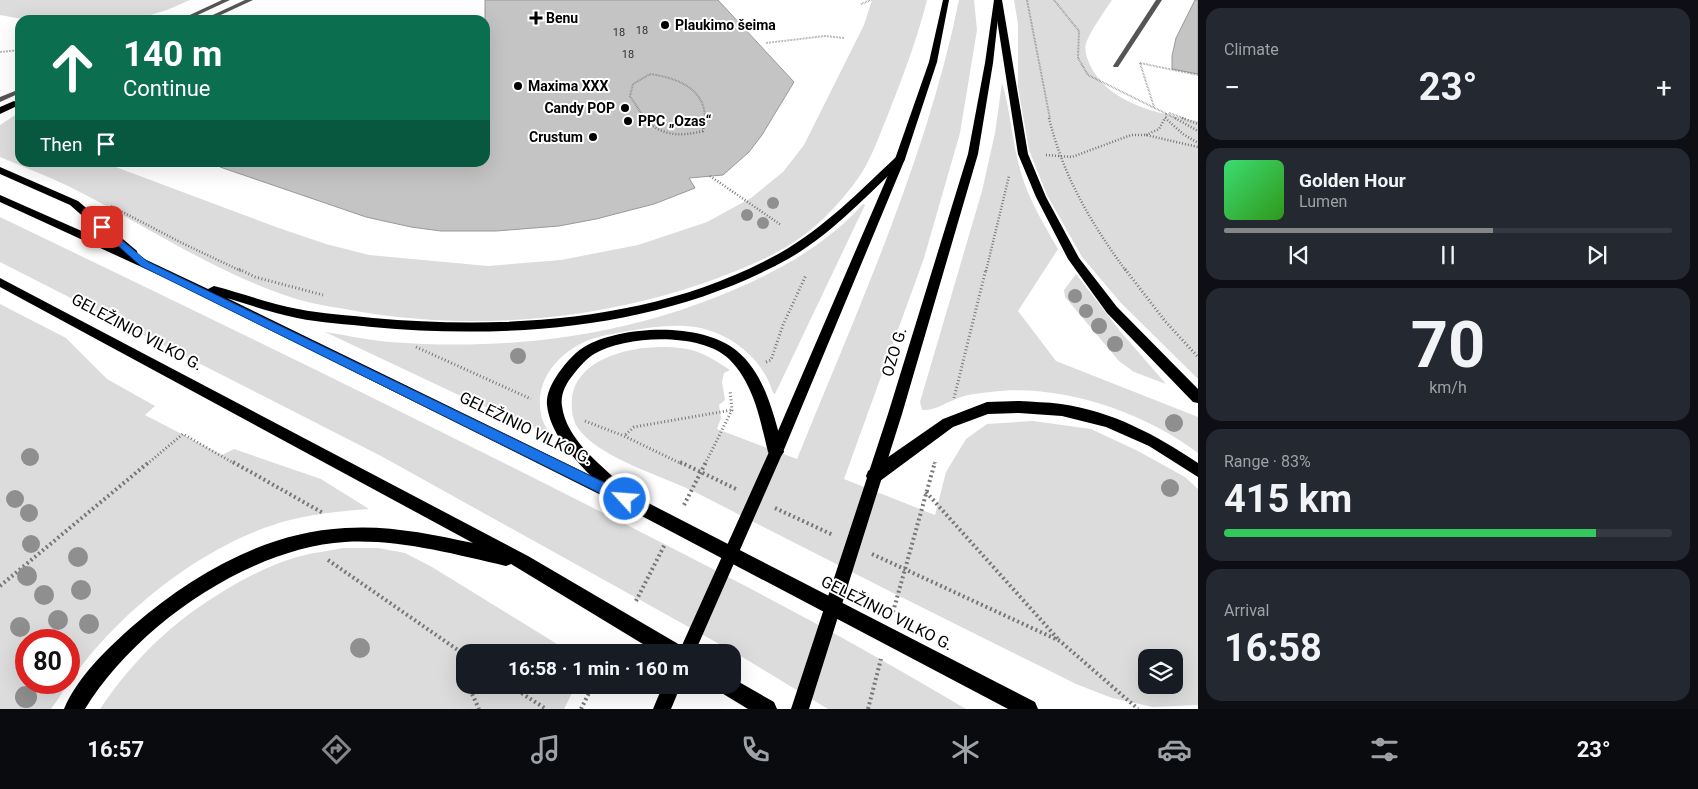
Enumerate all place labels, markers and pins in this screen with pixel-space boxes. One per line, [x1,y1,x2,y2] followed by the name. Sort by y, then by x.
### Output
[546,10,578,26] place label: Benu
[530,12,542,24] marker: Benu
[675,17,776,33] place label: Plaukimo šeima
[659,19,671,31] marker: Plaukimo šeima
[528,78,608,94] place label: Maxima XXX
[512,80,524,92] marker: Maxima XXX
[544,100,615,116] place label: Candy POP
[619,102,631,114] marker: Candy POP
[638,113,712,129] place label: PPC „Ozas“
[622,115,634,127] marker: PPC „Ozas“
[529,129,583,145] place label: Crustum
[587,131,599,143] marker: Crustum
[81,206,123,248] pin

